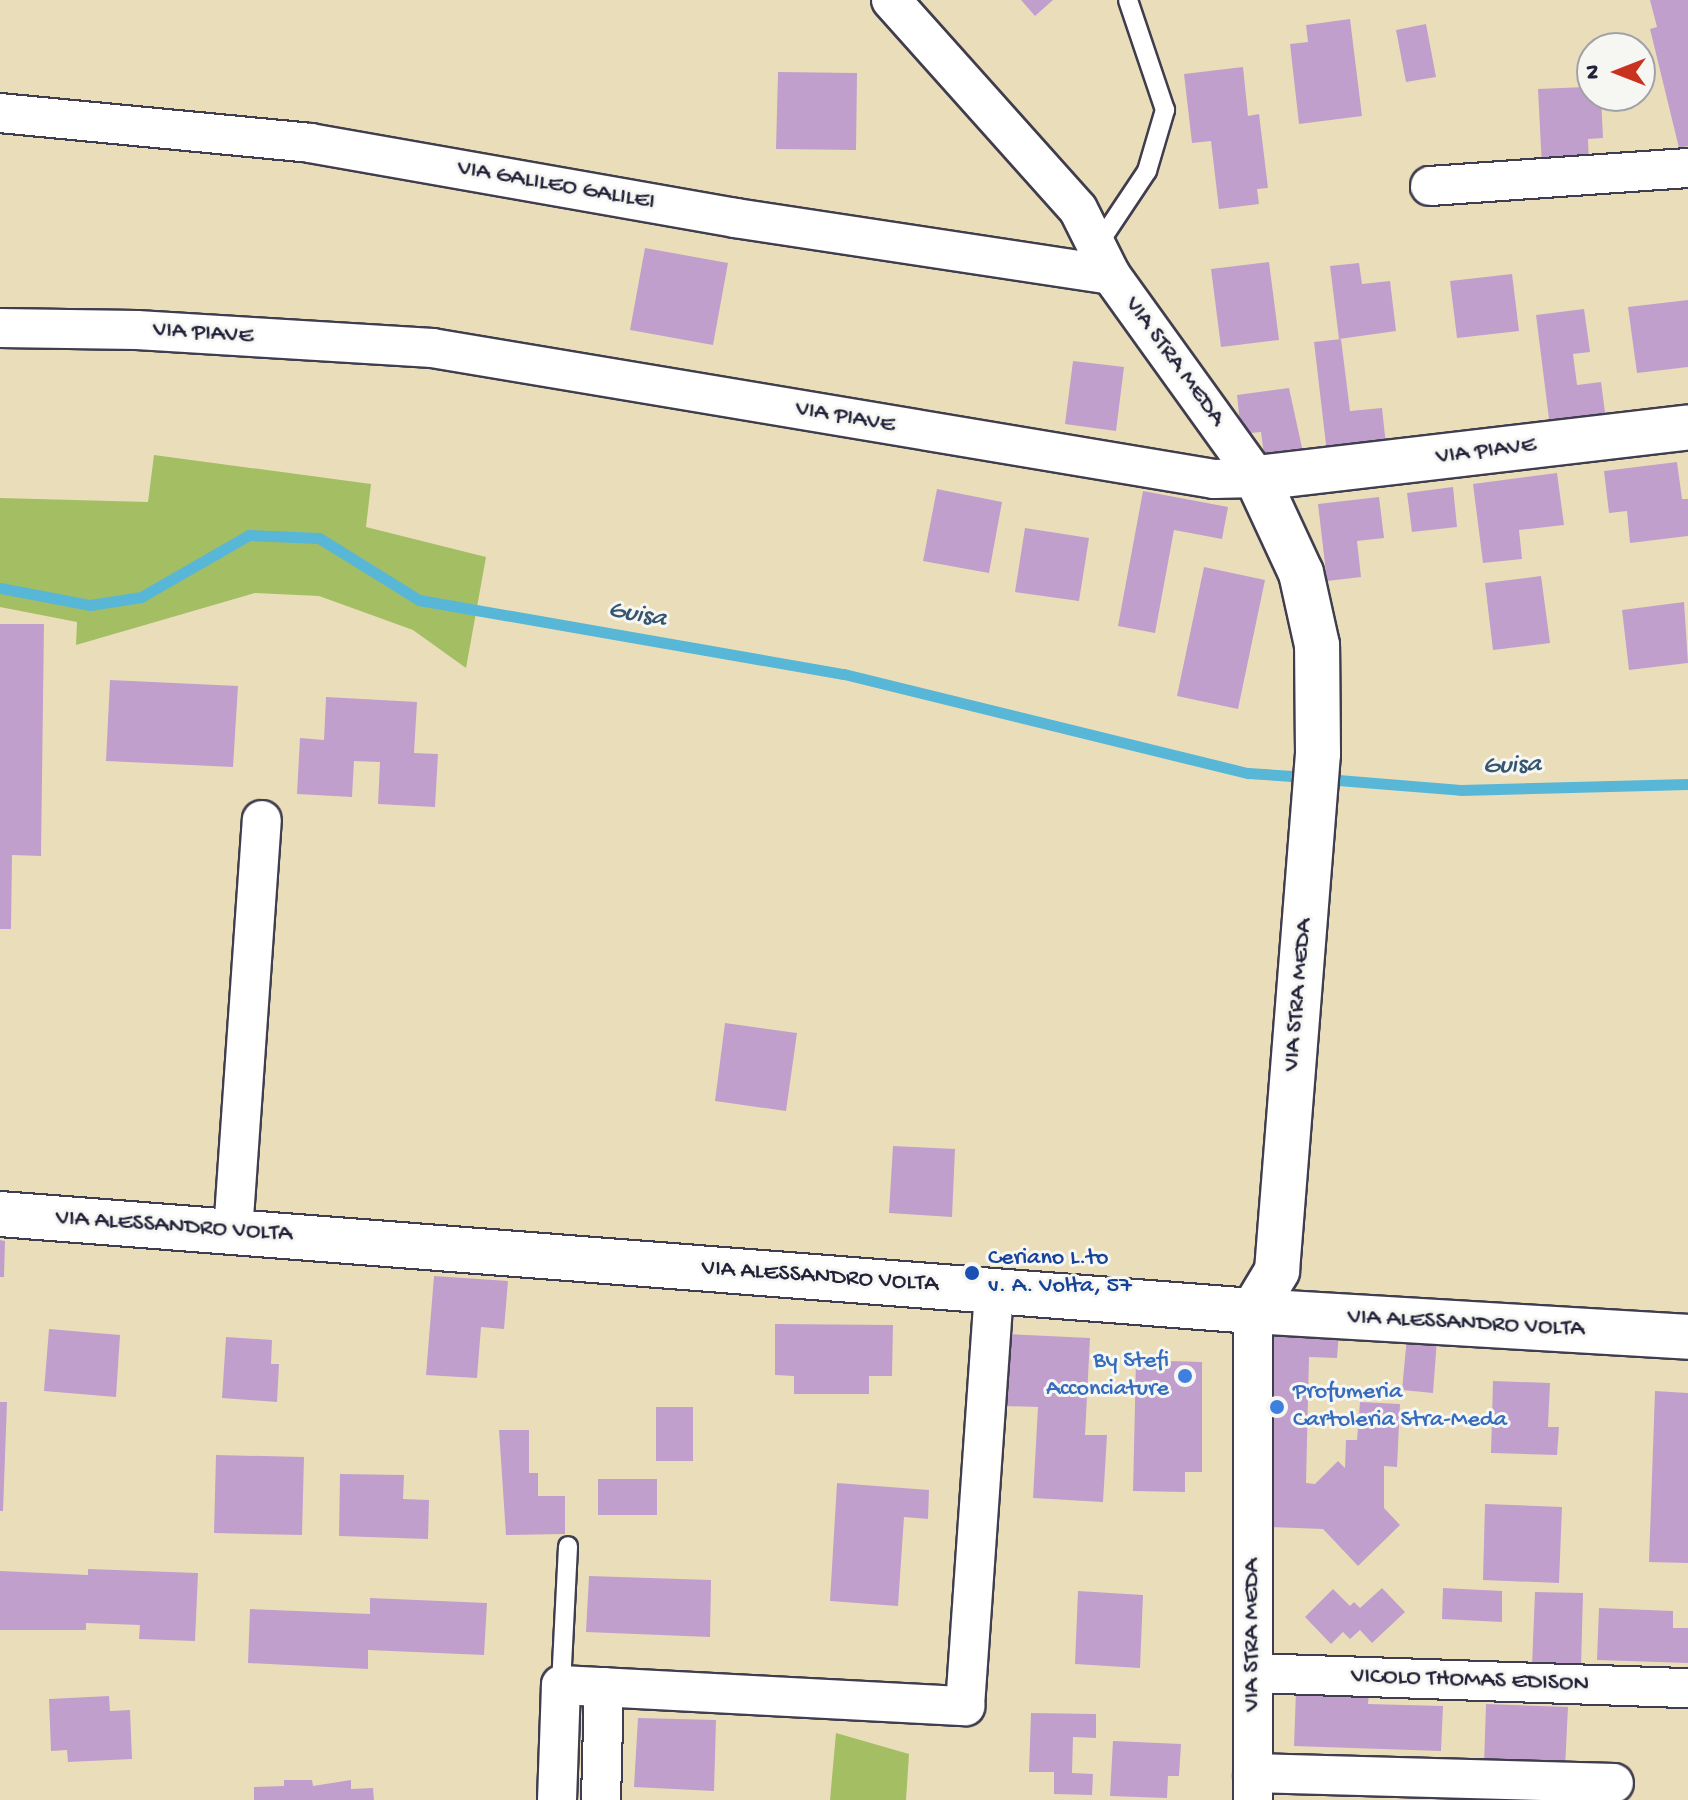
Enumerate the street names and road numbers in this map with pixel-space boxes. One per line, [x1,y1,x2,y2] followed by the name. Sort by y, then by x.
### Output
[455,154,657,218] street label: VIA GALILEO GALILEI
[1117,292,1231,432] street label: VIA STRA MEDA
[152,316,254,352] street label: VIA PIAVE
[793,395,897,441] street label: VIA PIAVE
[1434,432,1538,472] street label: VIA PIAVE
[1278,917,1320,1073] street label: VIA STRA MEDA
[55,1204,293,1250] street label: VIA ALESSANDRO VOLTA
[701,1254,939,1300] street label: VIA ALESSANDRO VOLTA
[1347,1303,1585,1345] street label: VIA ALESSANDRO VOLTA
[1239,1558,1267,1712] street label: VIA STRA MEDA
[1351,1662,1589,1700] street label: VICOLO THOMAS EDISON

